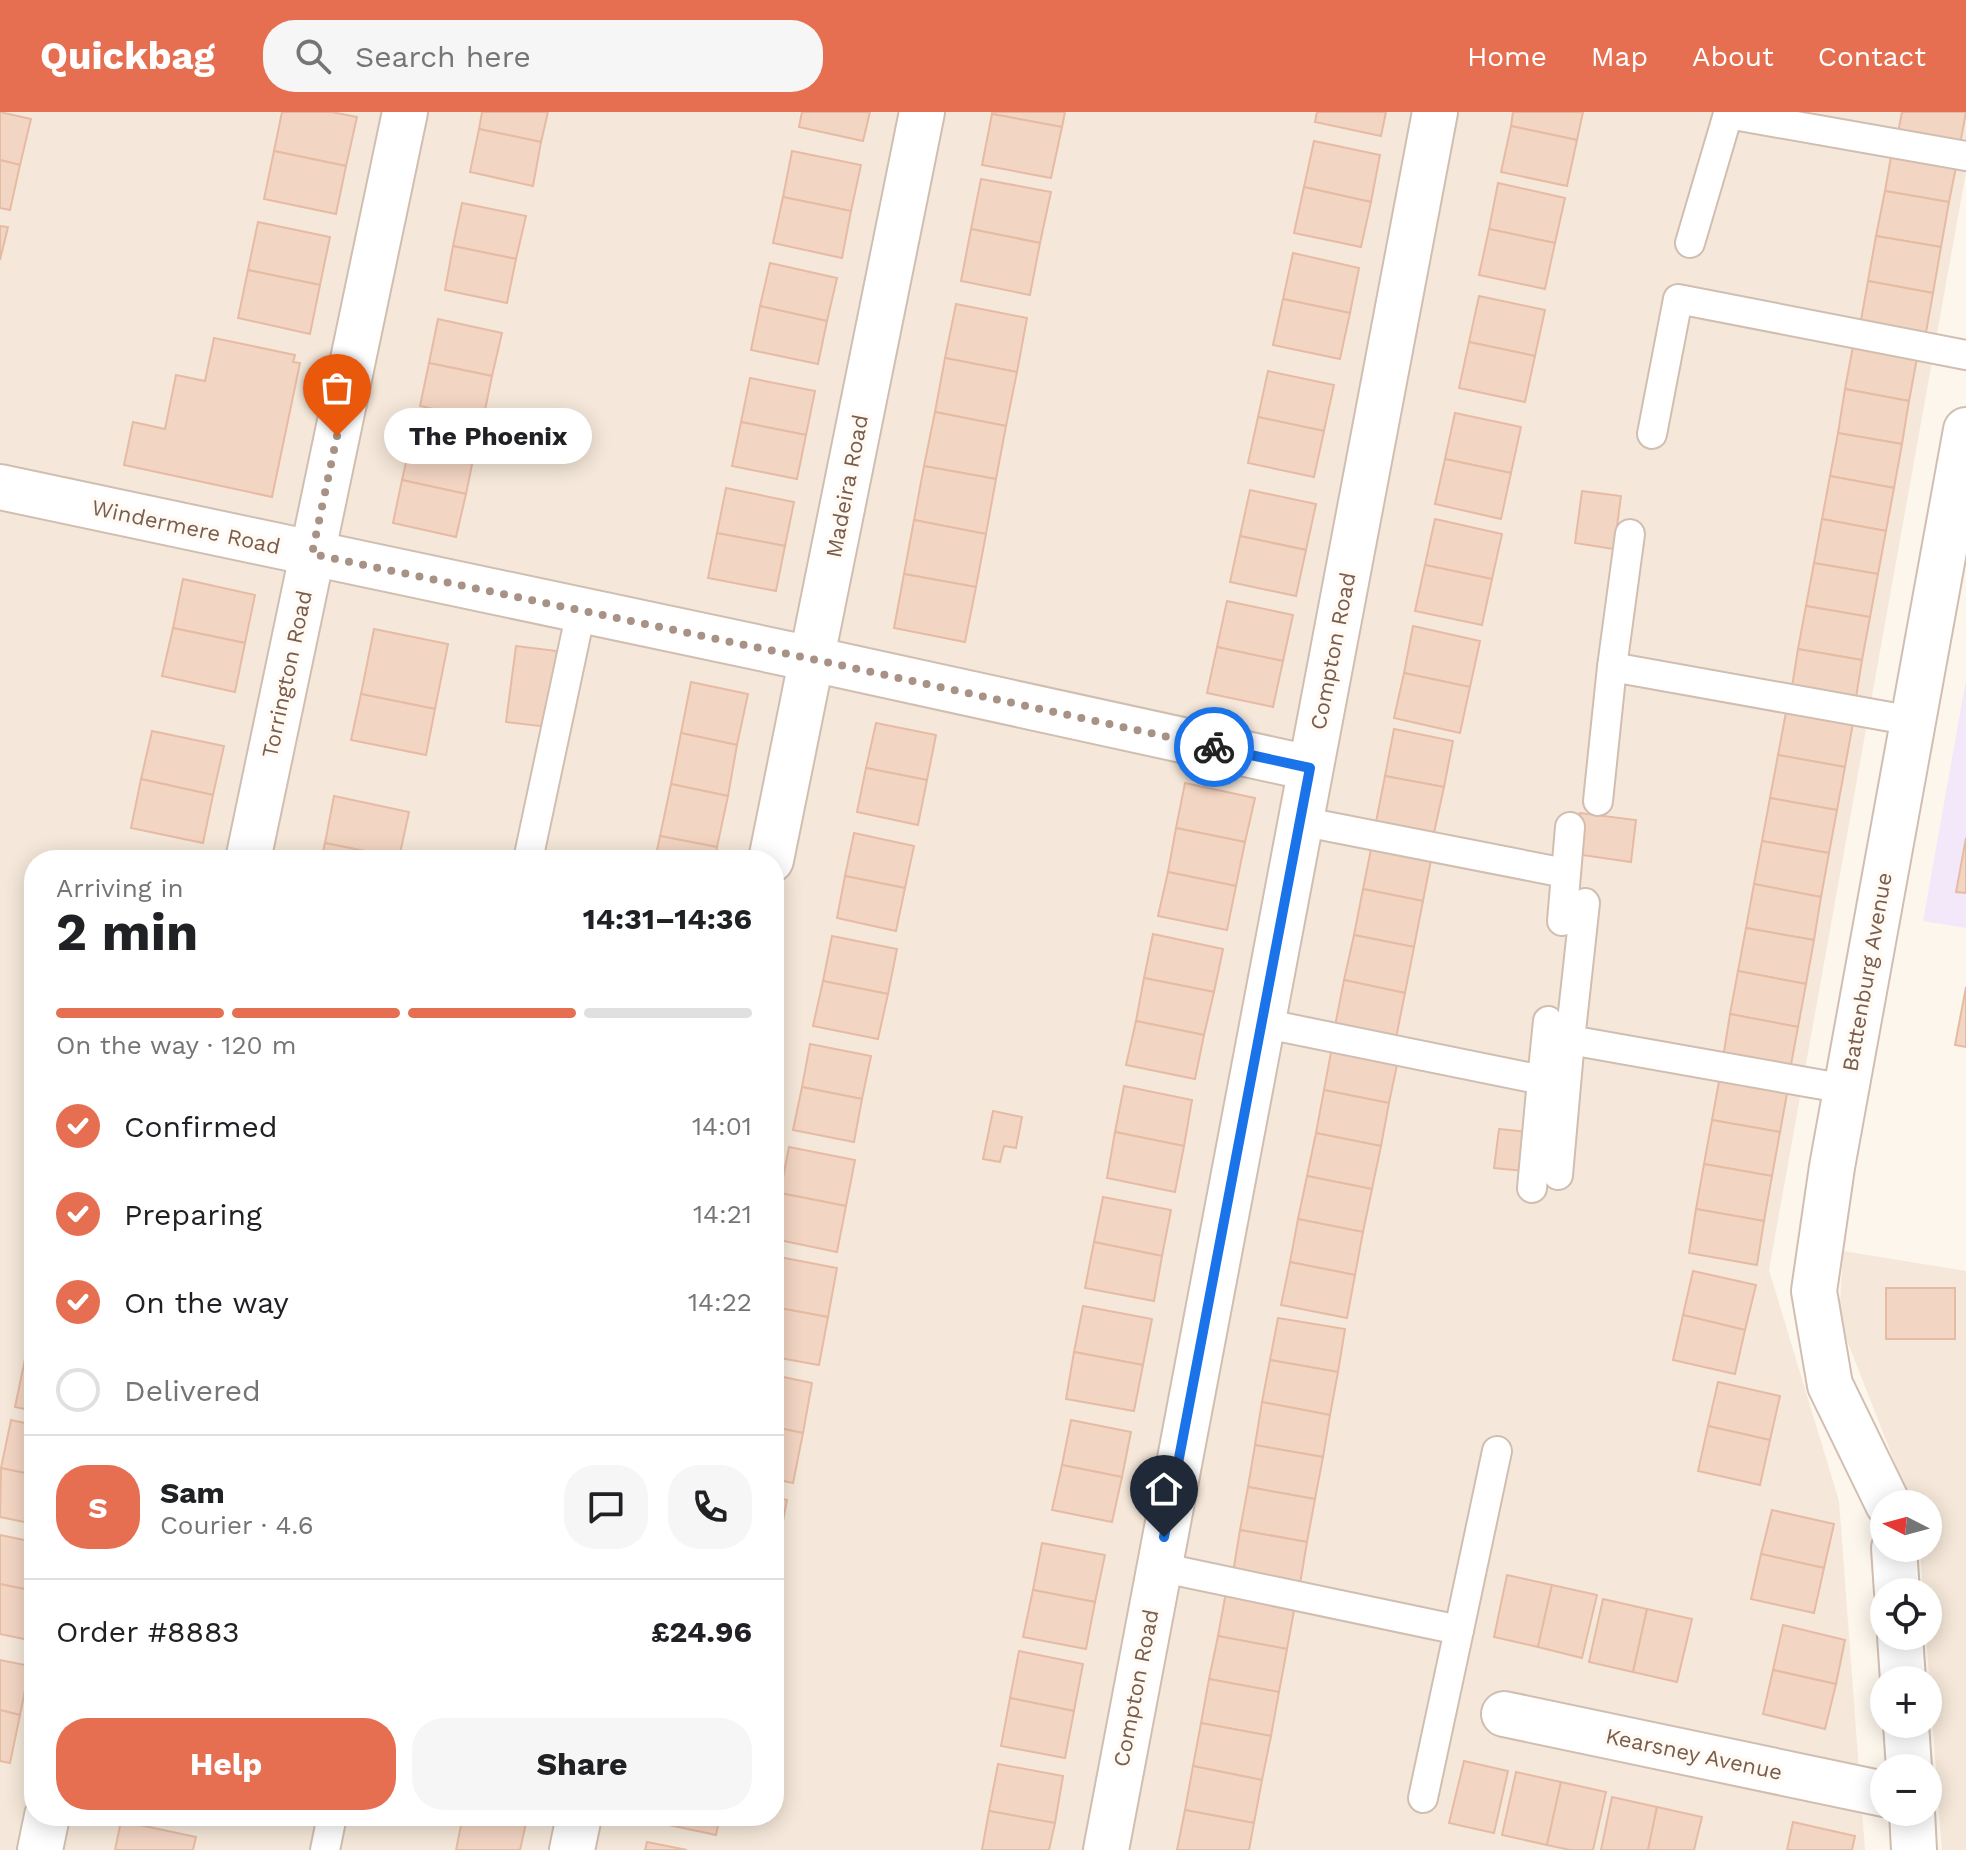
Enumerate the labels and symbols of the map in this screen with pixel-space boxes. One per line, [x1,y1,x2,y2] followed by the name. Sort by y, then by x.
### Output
[303,354,371,436] pin
[385,408,593,464] callout: The Phoenix
[821,412,873,560] street label: Madeira Road
[89,495,283,559] street label: Windermere Road
[1305,570,1361,732] street label: Compton Road
[257,588,317,760] street label: Torrington Road
[1174,707,1254,787] courier
[1837,871,1897,1073] street label: Battenburg Avenue
[1130,1455,1198,1537] pin
[1870,1490,1942,1562] north arrow
[1108,1607,1164,1769] street label: Compton Road
[1603,1723,1785,1785] street label: Kearsney Avenue

